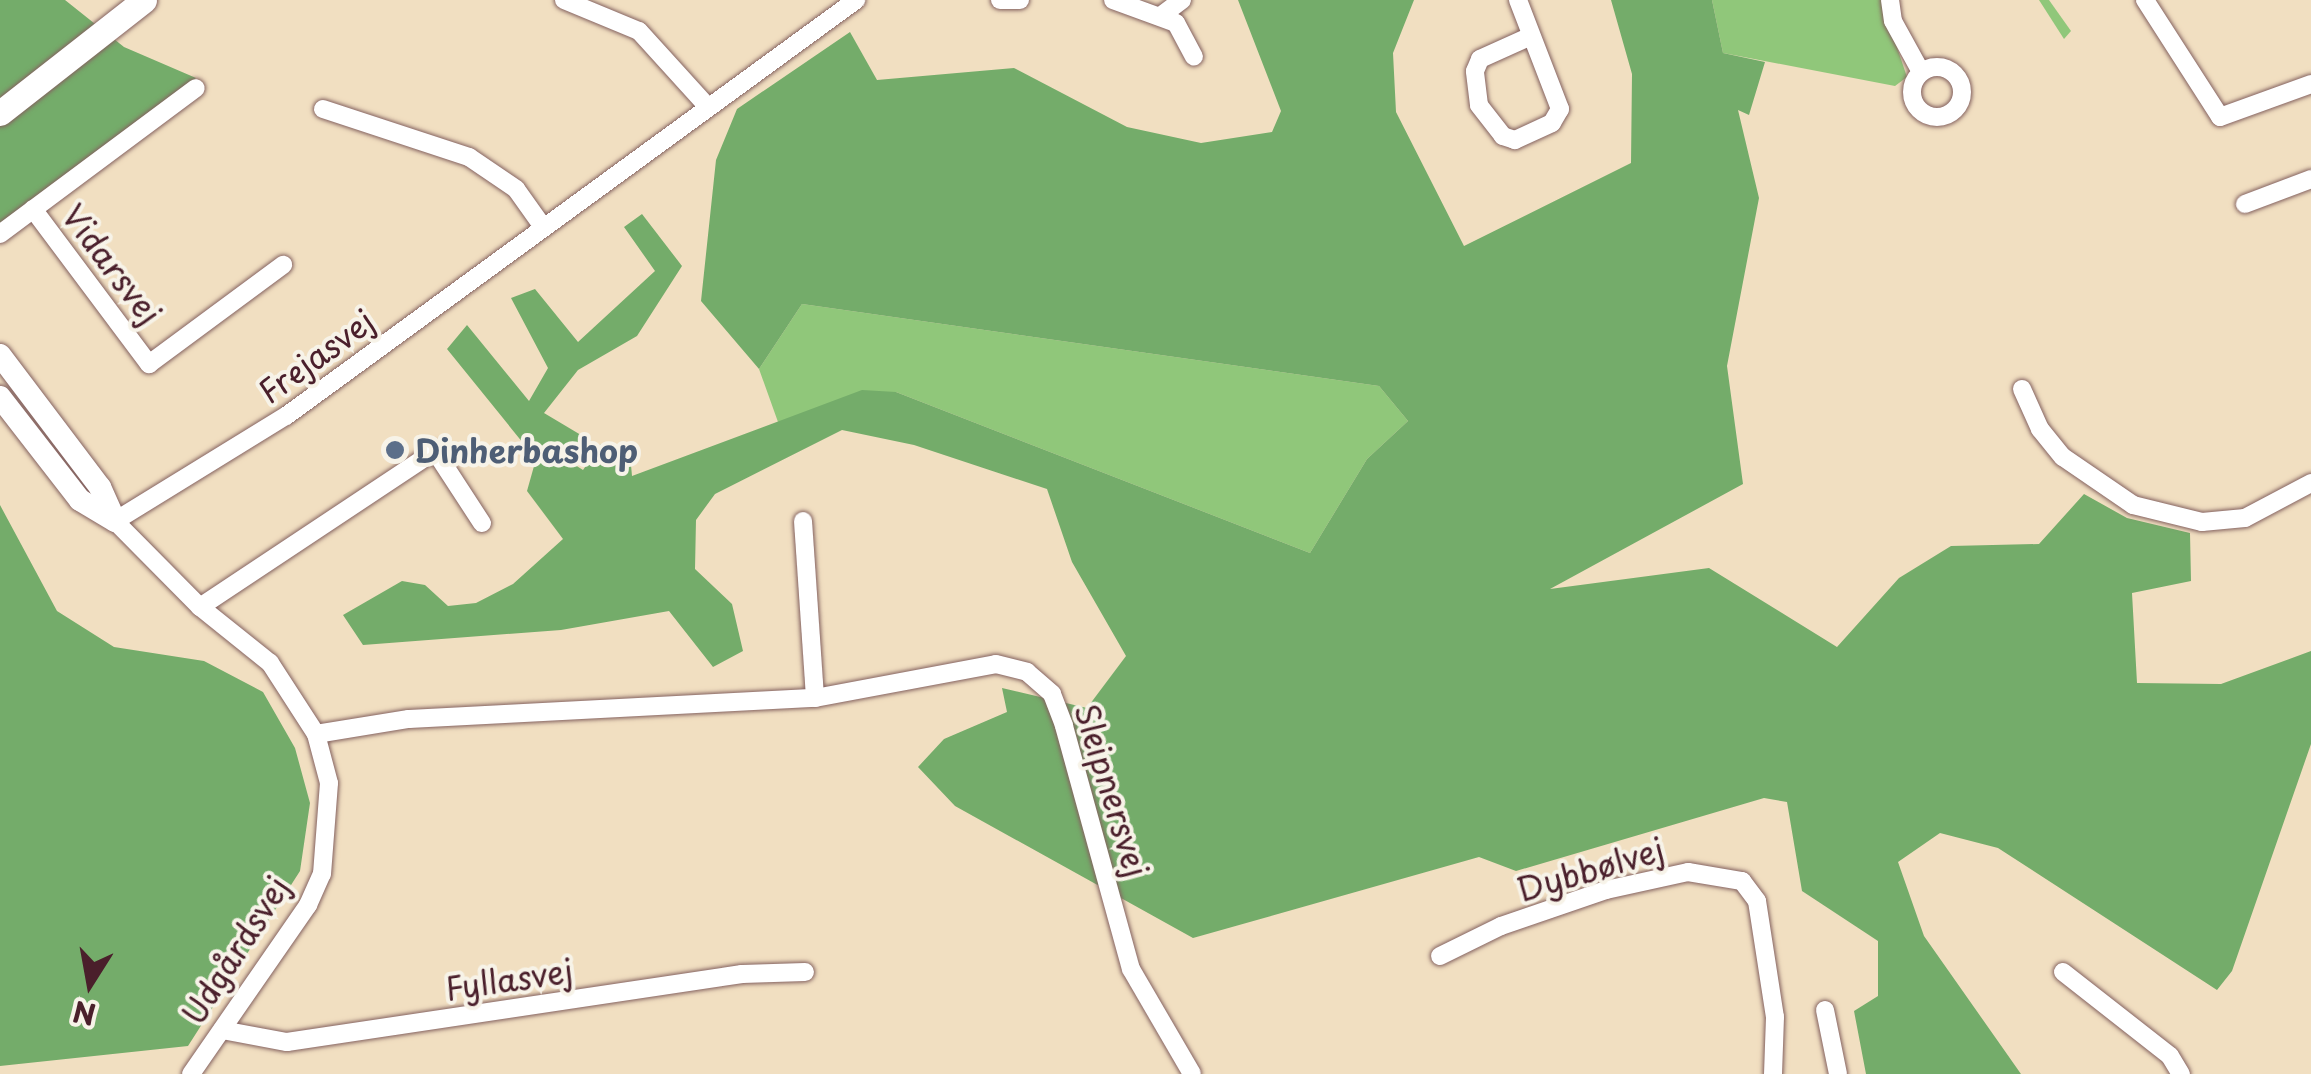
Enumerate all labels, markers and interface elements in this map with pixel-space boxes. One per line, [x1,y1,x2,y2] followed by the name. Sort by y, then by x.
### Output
[54,196,170,332] street label: Vidarsvej
[251,301,381,411] street label: Frejasvej
[415,431,638,469] place label: Dinherbashop
[384,439,406,461] marker: Dinherbashop
[1067,699,1157,881] street label: Sleipnersvej
[1512,830,1668,908] street label: Dybbølvej
[173,869,297,1031] street label: Udgårdsvej
[40,934,140,1034] north arrow
[443,951,575,1007] street label: Fyllasvej
[69,991,99,1037] text: N

